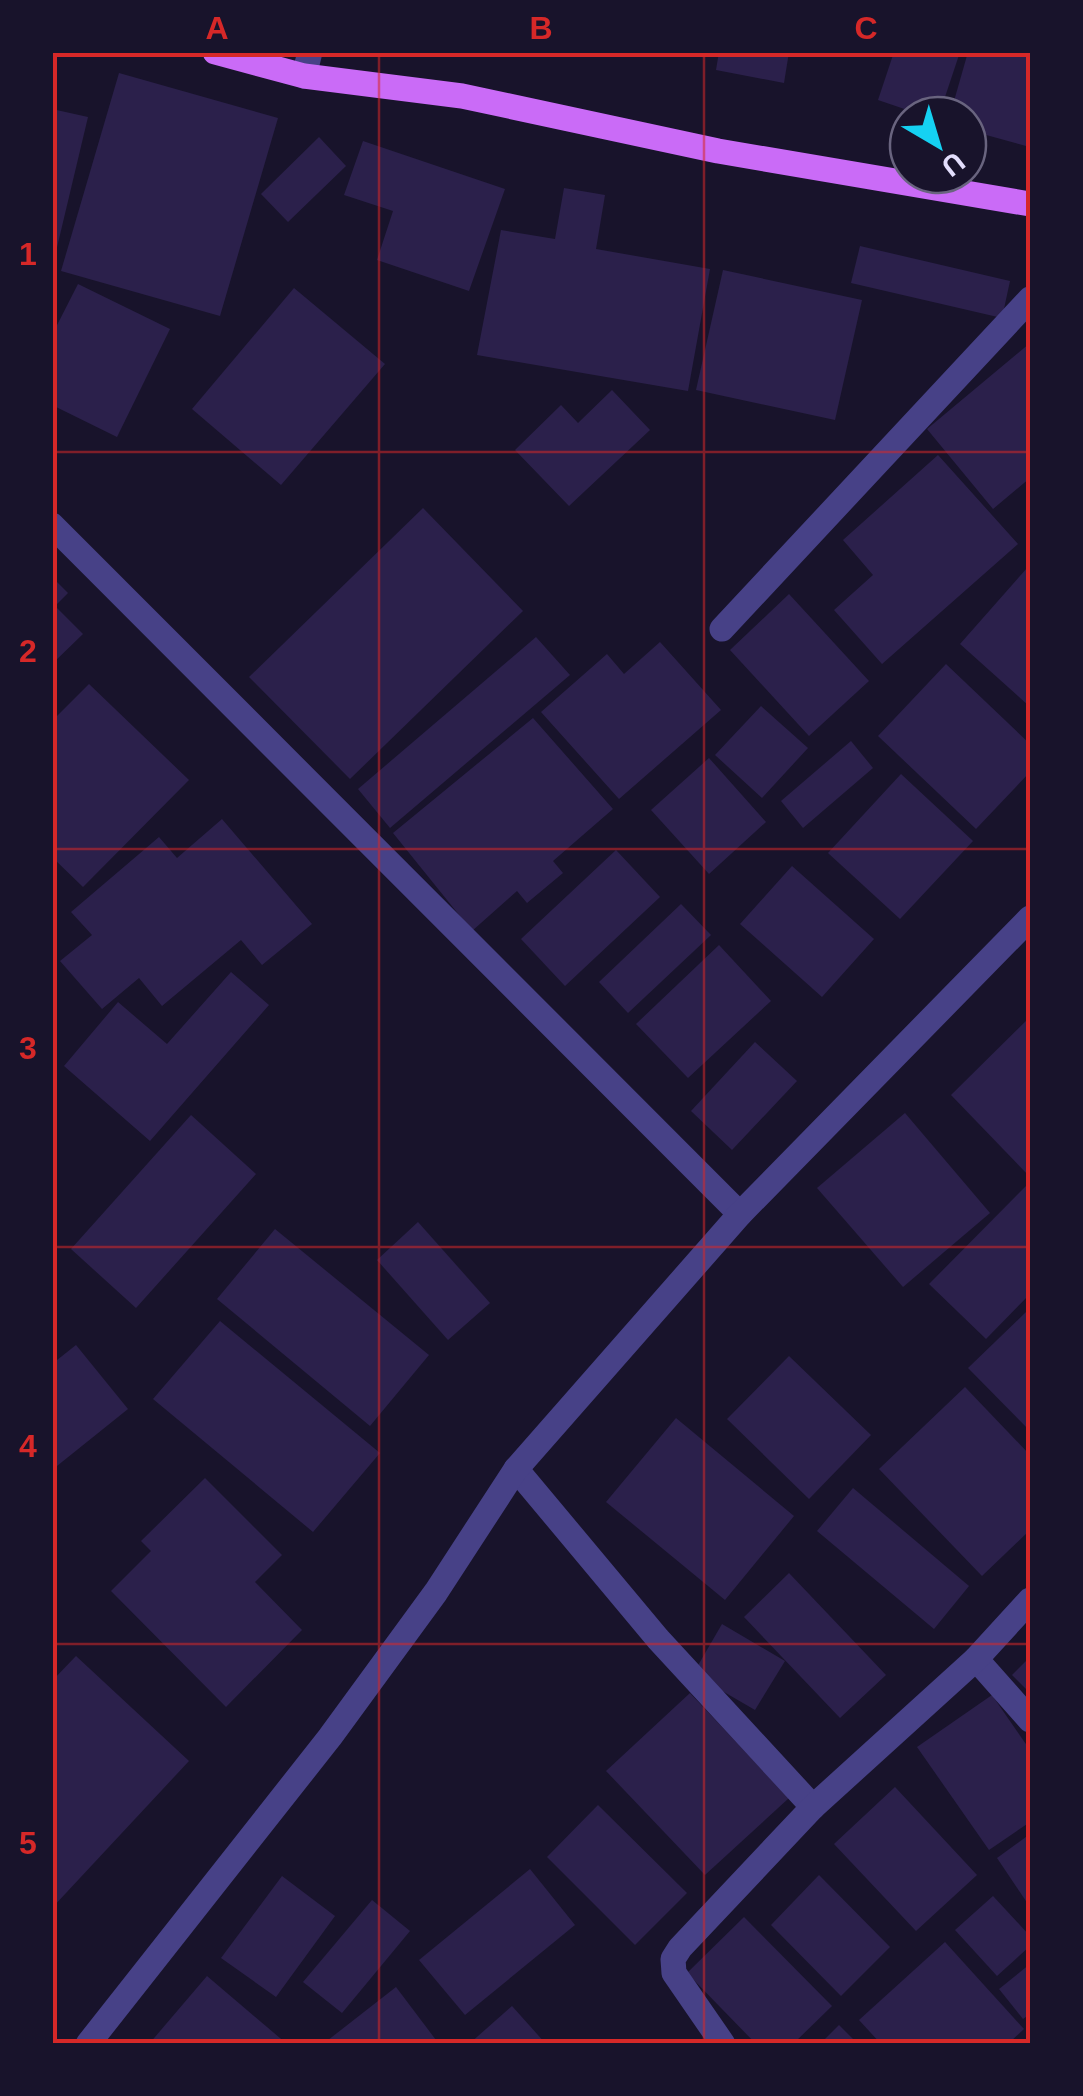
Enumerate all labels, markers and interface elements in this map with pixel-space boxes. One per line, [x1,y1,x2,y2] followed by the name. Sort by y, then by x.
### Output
[205,10,229,46] text: A
[529,10,553,46] text: B
[854,10,878,46] text: C
[888,95,988,195] north arrow
[936,146,971,183] text: U
[19,236,37,272] text: 1
[19,633,37,669] text: 2
[19,1030,37,1066] text: 3
[19,1428,37,1464] text: 4
[19,1825,37,1861] text: 5

